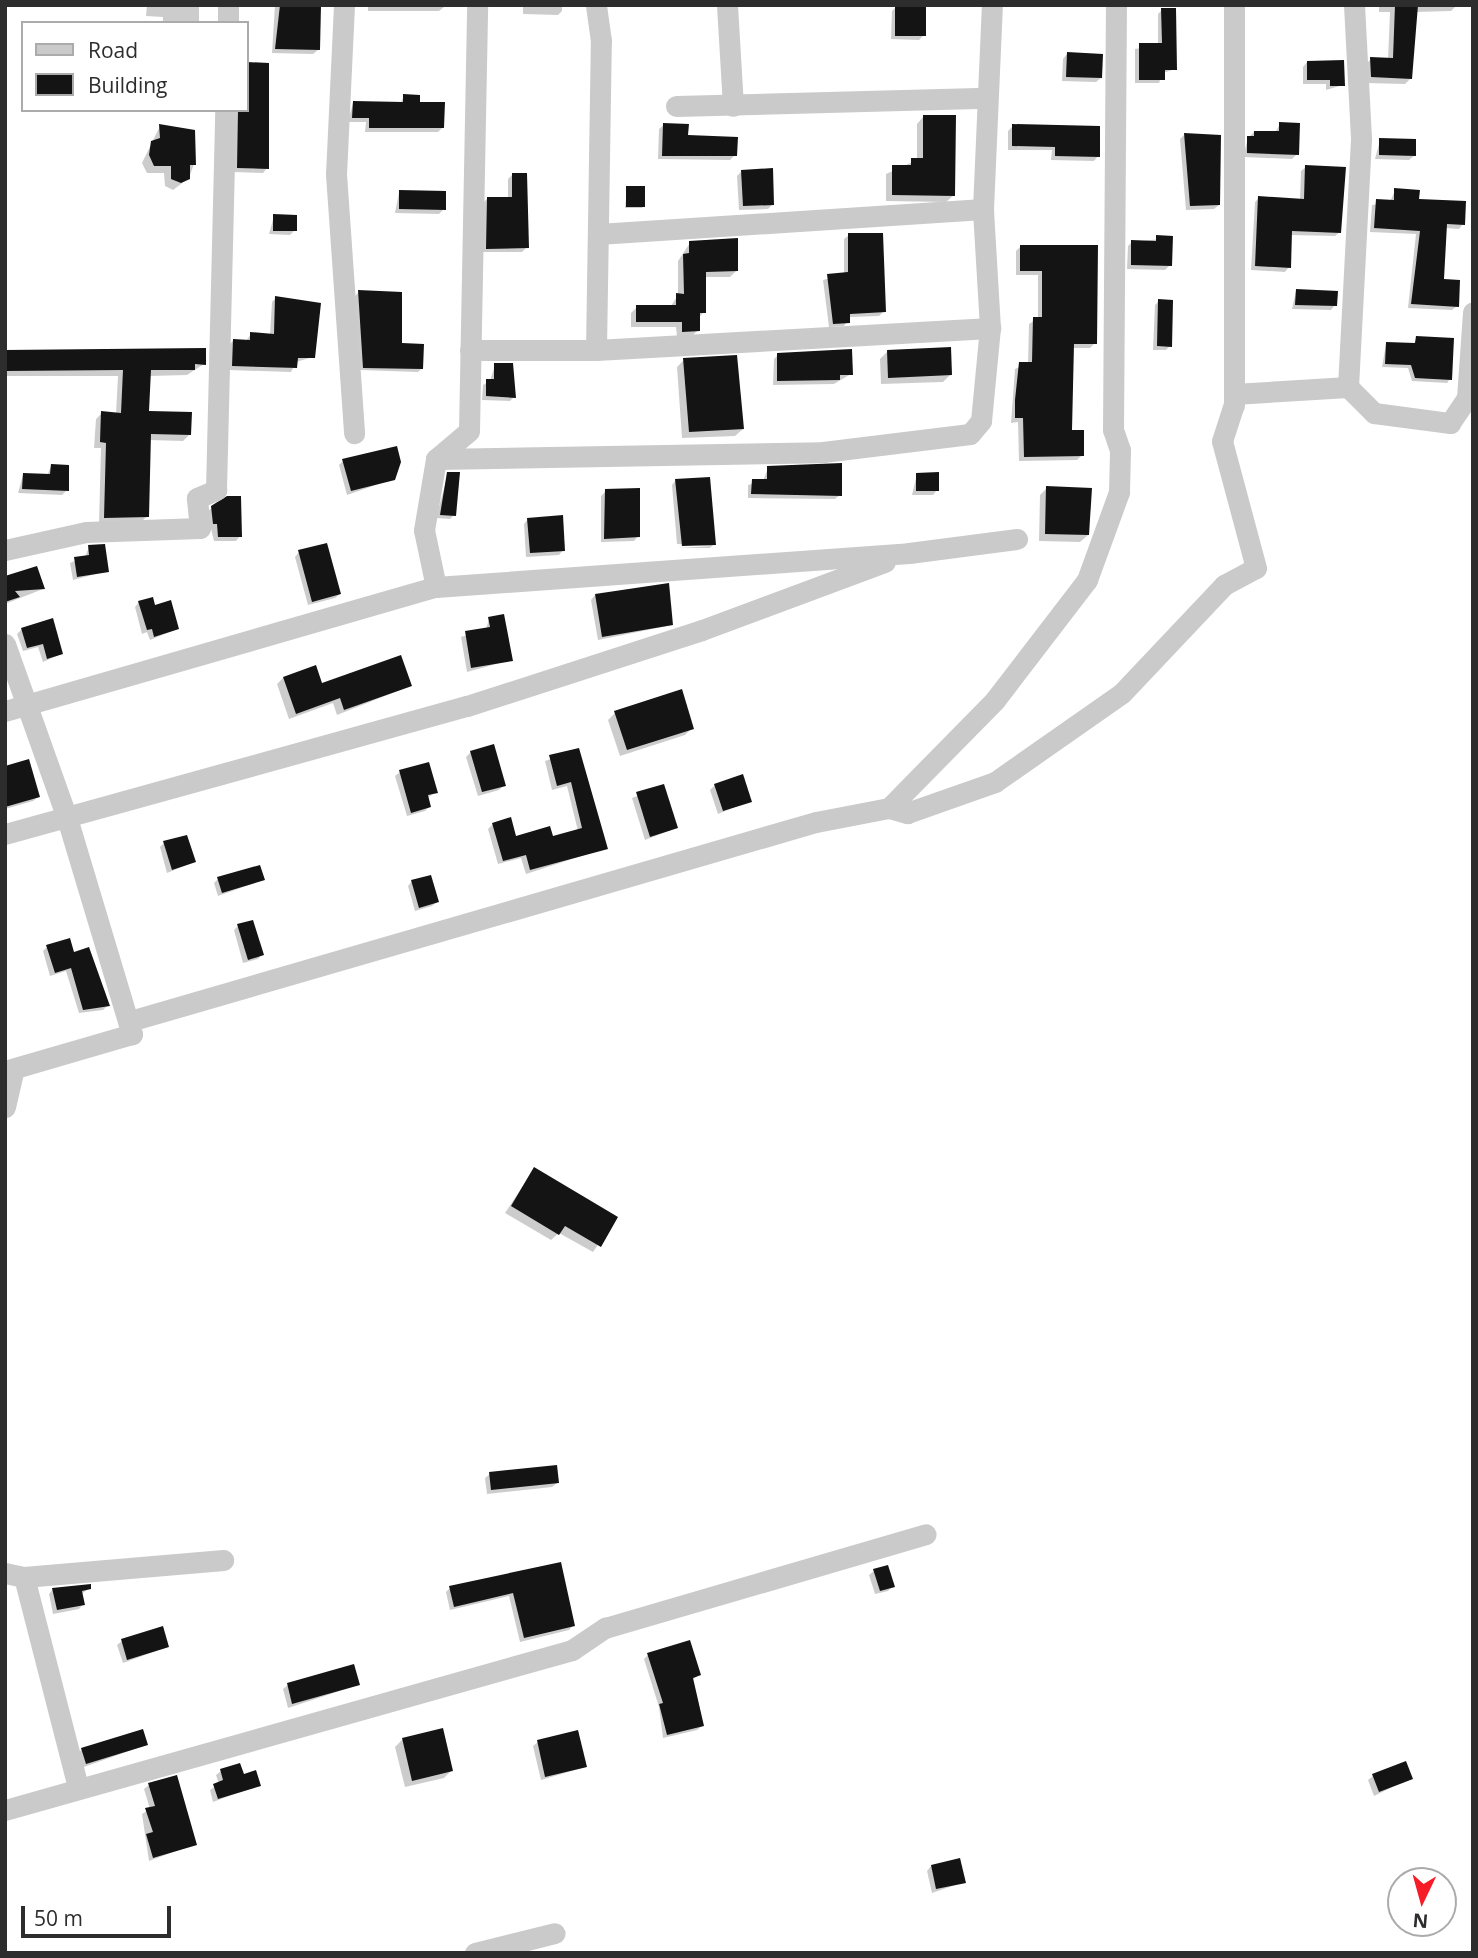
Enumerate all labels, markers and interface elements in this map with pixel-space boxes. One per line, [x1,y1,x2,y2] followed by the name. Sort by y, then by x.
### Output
[21,21,248,112] legend
[88,36,138,64] text: Road
[88,71,167,99] text: Building
[1387,1867,1457,1937] north arrow
[24,1892,175,1936] scale bar
[34,1904,83,1932] text: 50 m
[1412,1907,1429,1935] text: N

